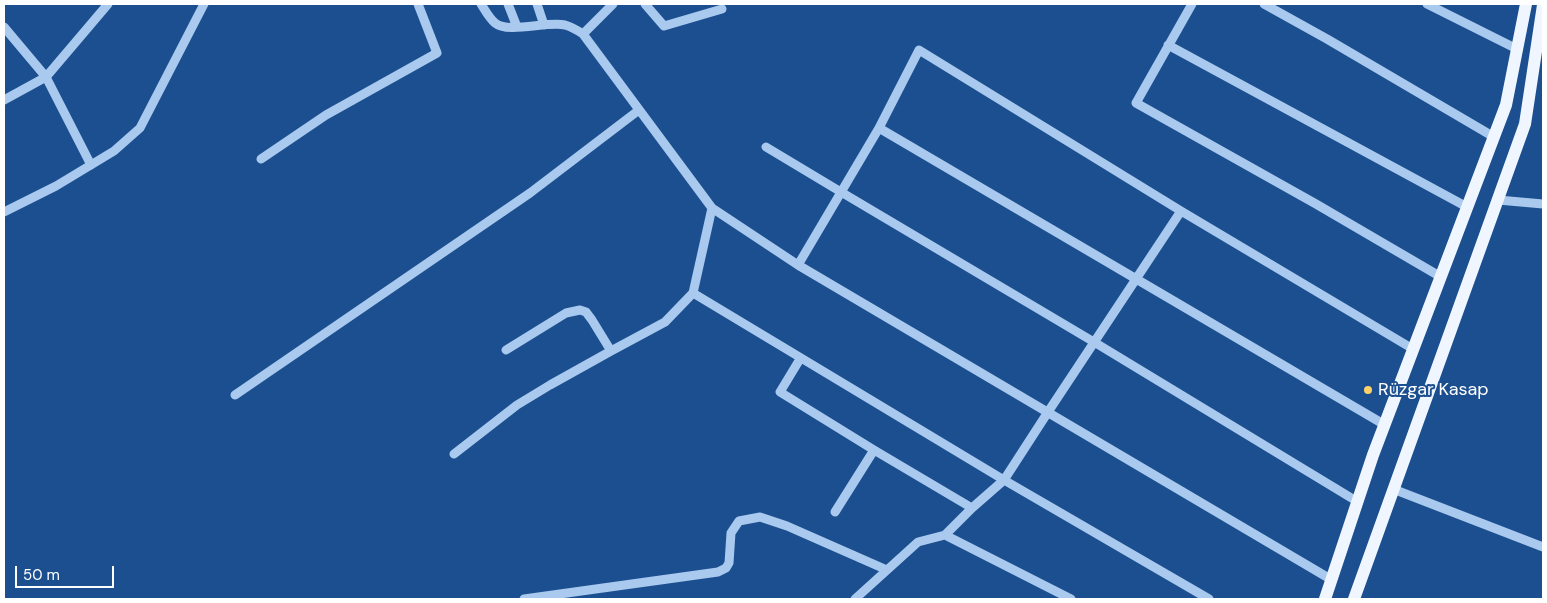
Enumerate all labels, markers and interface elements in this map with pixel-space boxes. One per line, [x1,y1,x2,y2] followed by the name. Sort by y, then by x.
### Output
[1378,379,1489,401] place label: Rüzgar Kasap
[1362,384,1374,396] marker: Rüzgar Kasap
[18,556,116,588] scale bar
[23,565,60,585] text: 50 m

